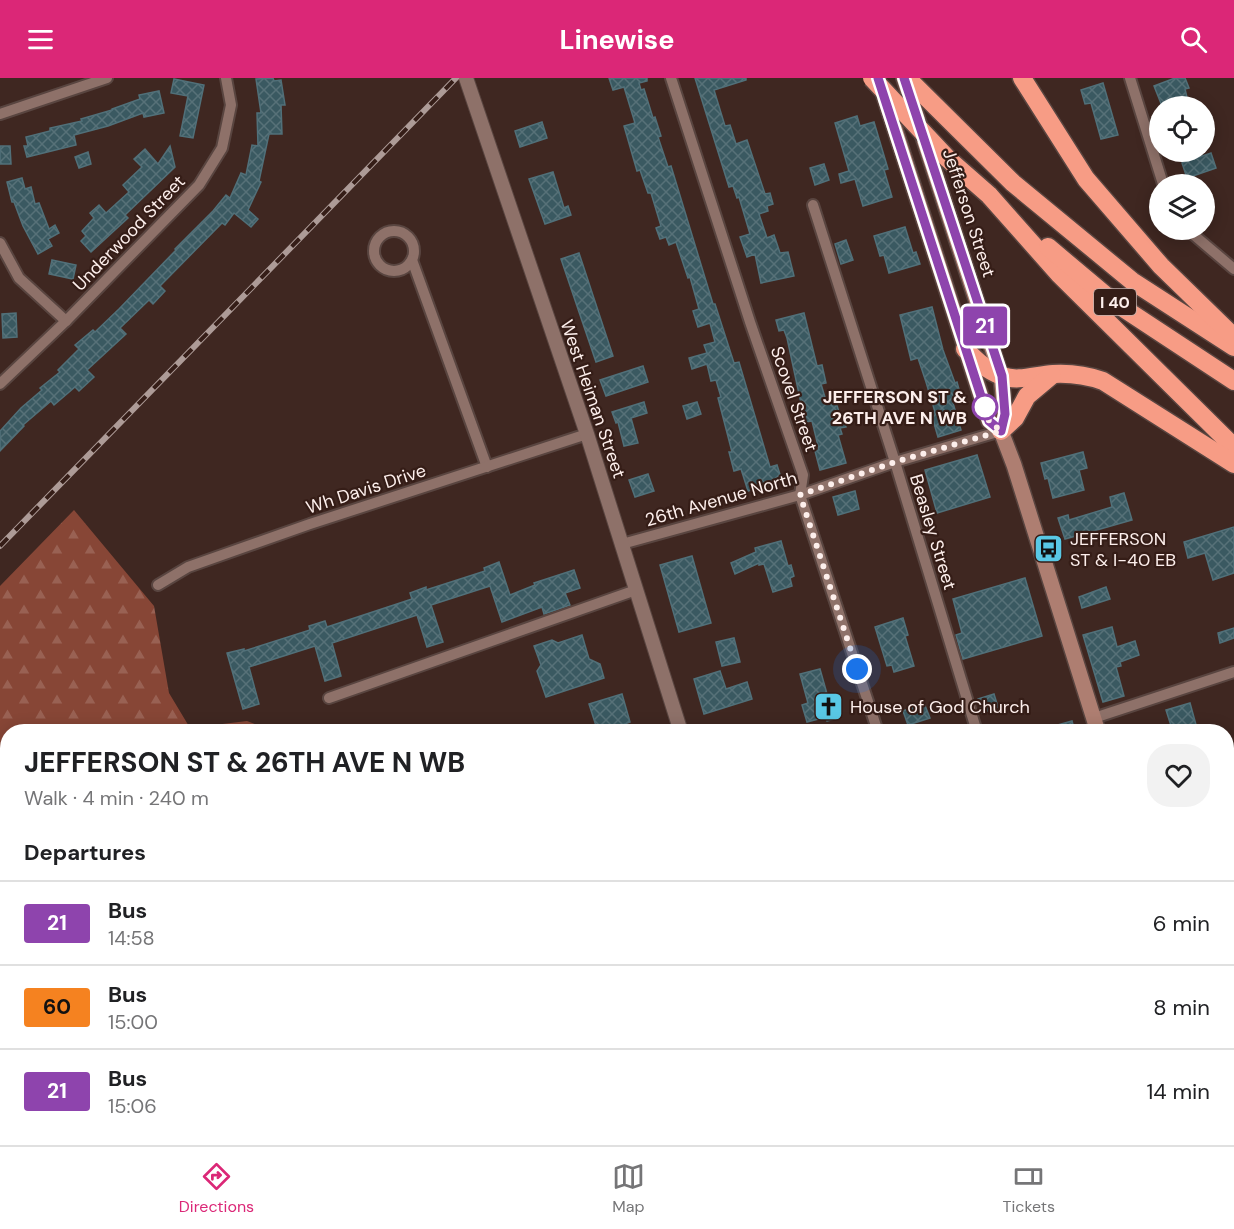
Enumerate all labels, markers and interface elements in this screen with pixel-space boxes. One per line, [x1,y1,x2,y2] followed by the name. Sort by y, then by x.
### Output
[560,22,675,57] text: Linewise
[24,23,57,56] icon: menu
[1177,23,1210,56] icon: search
[1149,96,1215,240] map controls
[1149,96,1215,162] button: locate
[937,146,1001,280] street label: Jefferson Street
[68,170,190,296] street label: Underwood Street
[1149,174,1215,240] button: layers
[1094,289,1136,315] road number: I 40
[958,306,1012,346] line badge: 21
[975,312,995,340] text: 21
[555,317,631,481] street label: West Heiman Street
[765,343,823,455] street label: Scovel Street
[823,385,967,430] place label: JEFFERSON ST & 26TH AVE N WB
[972,394,998,420] marker: JEFFERSON ST & 26TH AVE N WB
[303,458,429,520] street label: Wh Davis Drive
[642,466,800,532] street label: 26th Avenue North
[904,471,962,593] street label: Beasley Street
[1070,527,1176,572] place label: JEFFERSON ST & I-40 EB
[1033,533,1065,565] bus stop icon: JEFFERSON ST & I-40 EB
[842,654,872,684] your location
[813,691,845,723] church icon: House of God Church
[850,695,1030,719] place label: House of God Church
[24,744,465,781] text: JEFFERSON ST & 26TH AVE N WB
[1147,744,1210,807] button: heart
[24,785,209,811] text: Walk · 4 min · 240 m
[24,838,146,867] text: Departures
[108,896,147,925] text: Bus
[47,909,67,937] text: 21
[1153,909,1210,938] text: 6 min
[108,925,155,951] text: 14:58
[108,980,147,1009] text: Bus
[43,993,71,1021] text: 60
[1153,993,1210,1022] text: 8 min
[108,1009,158,1035] text: 15:00
[108,1064,147,1093] text: Bus
[47,1077,67,1105] text: 21
[1146,1077,1210,1106] text: 14 min
[108,1093,157,1119] text: 15:06
[179,1160,254,1217] tab: Directions
[612,1160,645,1217] tab: Map
[1003,1160,1055,1217] tab: Tickets

